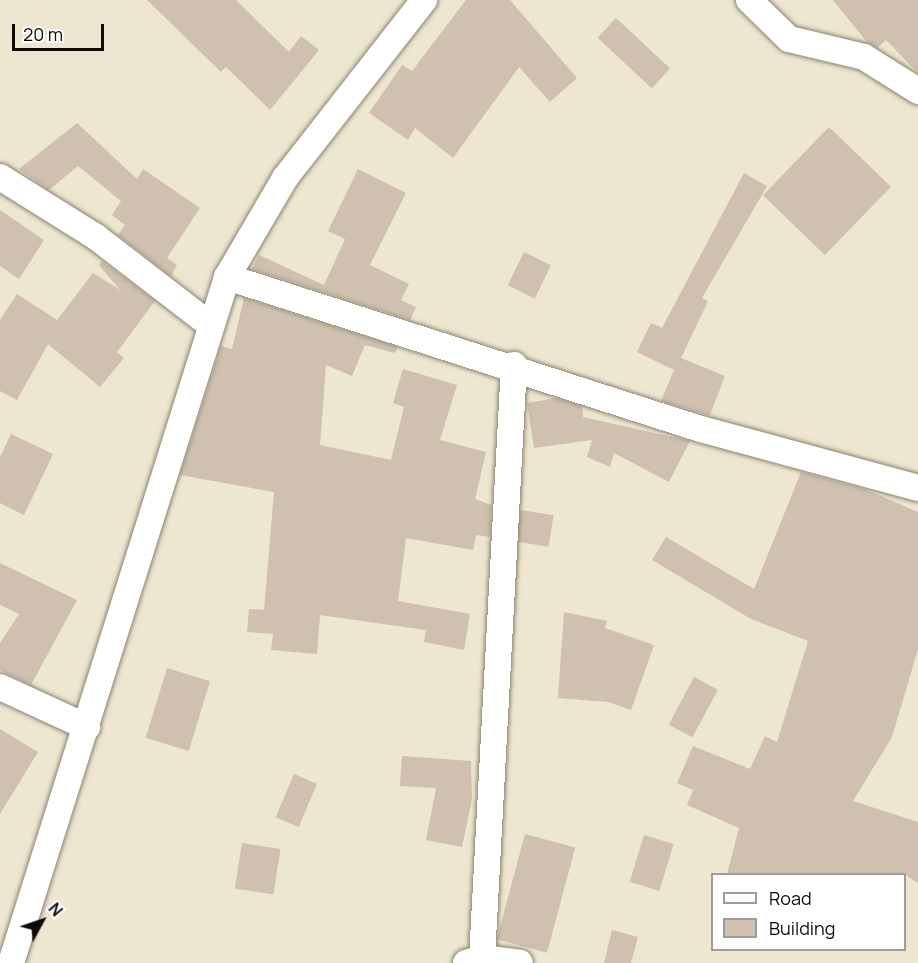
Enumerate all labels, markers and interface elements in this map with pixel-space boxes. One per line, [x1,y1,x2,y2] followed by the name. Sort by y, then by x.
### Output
[15,12,106,50] scale bar
[23,22,63,46] text: 20 m
[711,873,906,951] legend
[769,886,812,910] text: Road
[12,891,72,951] north arrow
[44,898,68,921] text: N
[769,916,835,940] text: Building

